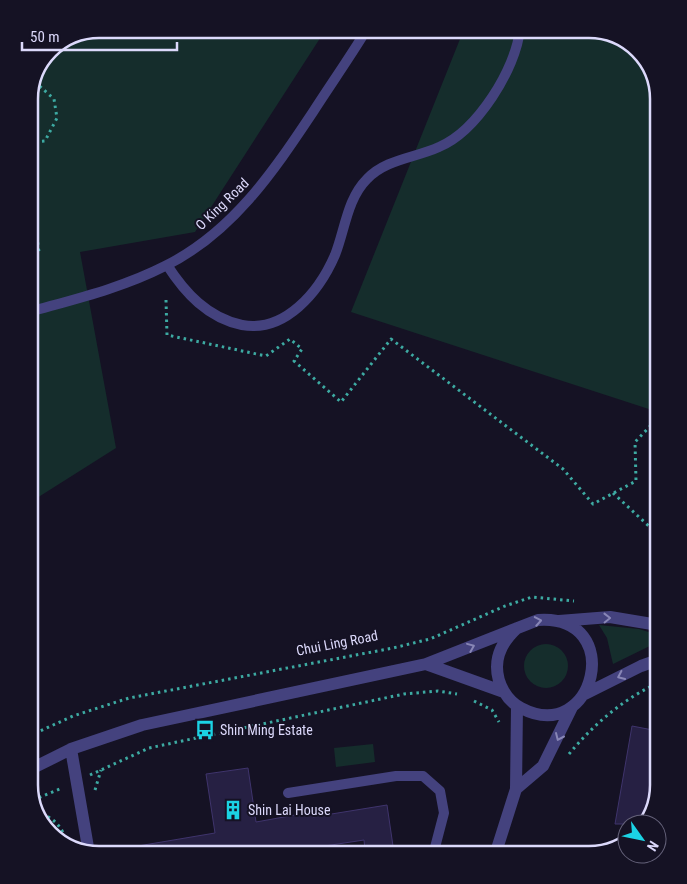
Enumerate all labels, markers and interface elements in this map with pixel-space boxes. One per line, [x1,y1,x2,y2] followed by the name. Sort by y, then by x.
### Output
[22,20,178,52] scale bar
[30,28,60,46] text: 50 m
[192,175,252,233] street label: O King Road
[604,613,612,623] one-way arrow
[533,616,542,626] one-way arrow
[295,627,379,659] street label: Chui Ling Road
[466,642,475,653] one-way arrow
[617,669,626,680] one-way arrow
[194,719,216,741] bus stop icon: Shin Ming Estate
[220,722,313,738] place label: Shin Ming Estate
[554,732,565,741] one-way arrow
[222,799,244,821] building icon: Shin Lai House
[248,802,331,818] place label: Shin Lai House
[617,814,667,864] north arrow
[644,838,662,854] text: N

